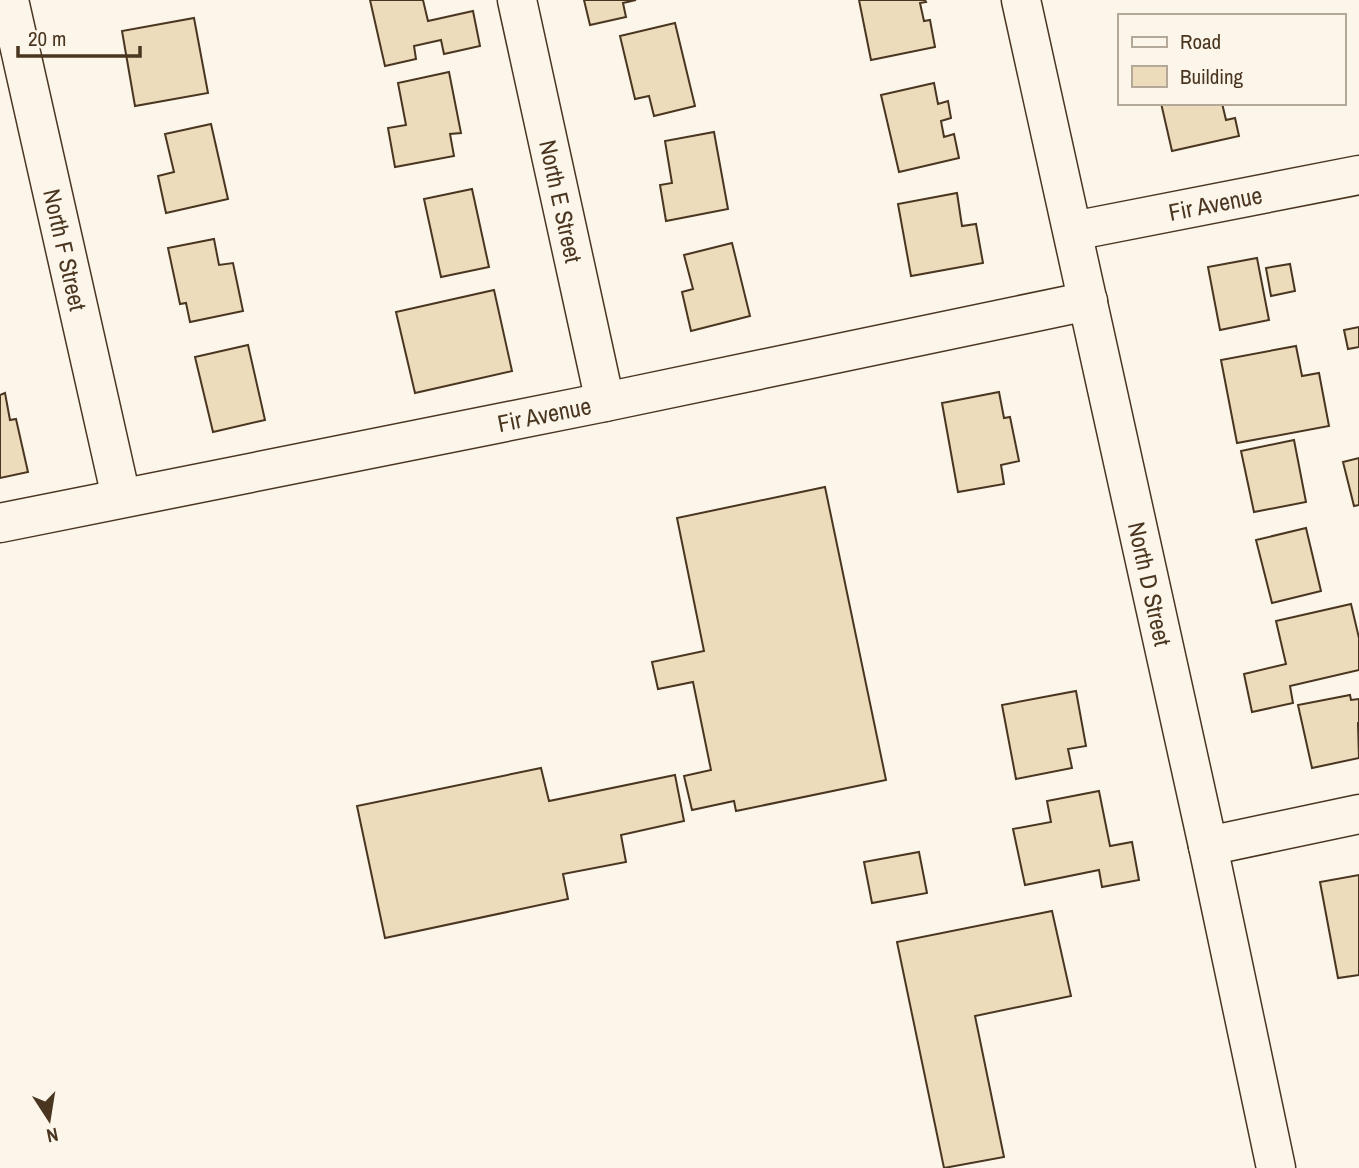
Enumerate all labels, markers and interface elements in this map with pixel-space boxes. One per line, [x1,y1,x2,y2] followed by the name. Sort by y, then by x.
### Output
[18,14,140,58] scale bar
[1118,14,1345,105] legend
[28,24,66,53] text: 20 m
[1180,27,1221,56] text: Road
[1180,62,1244,91] text: Building
[532,137,590,266] street label: North E Street
[1166,178,1265,228] street label: Fir Avenue
[36,186,95,314] street label: North F Street
[495,389,594,439] street label: Fir Avenue
[1121,519,1179,649] street label: North D Street
[14,1084,84,1154] north arrow
[44,1122,61,1150] text: N

